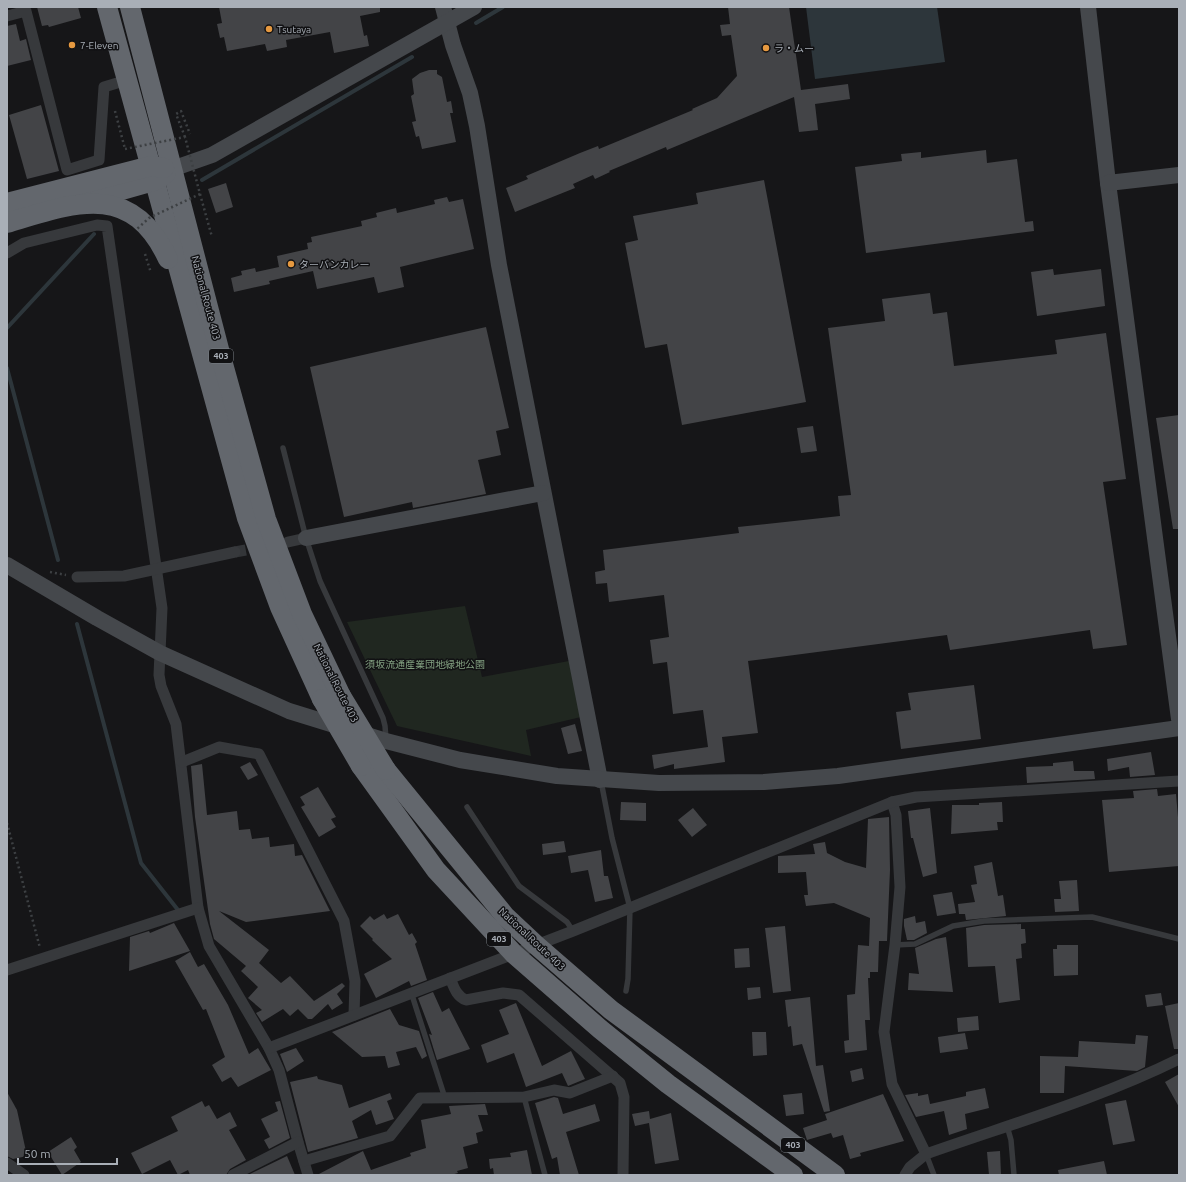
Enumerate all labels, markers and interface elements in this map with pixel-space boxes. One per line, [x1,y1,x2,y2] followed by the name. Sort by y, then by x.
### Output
[264,24,274,34] marker: Tsutaya
[277,24,311,35] place label: Tsutaya
[67,40,77,50] marker: 7-Eleven
[80,40,118,51] place label: 7-Eleven
[761,43,771,53] marker: ラ・ムー
[774,43,814,54] place label: ラ・ムー
[189,255,223,341] street label: National Route 403
[286,259,296,269] marker: ターバンカレー
[299,259,369,270] place label: ターバンカレー
[209,349,233,363] road number: 403
[311,642,361,724] street label: National Route 403
[365,659,485,670] park label: 須坂流通産業団地緑地公園
[497,905,567,973] street label: National Route 403
[487,932,511,946] road number: 403
[781,1138,805,1152] road number: 403
[18,1140,117,1166] scale bar
[24,1147,51,1160] text: 50 m

